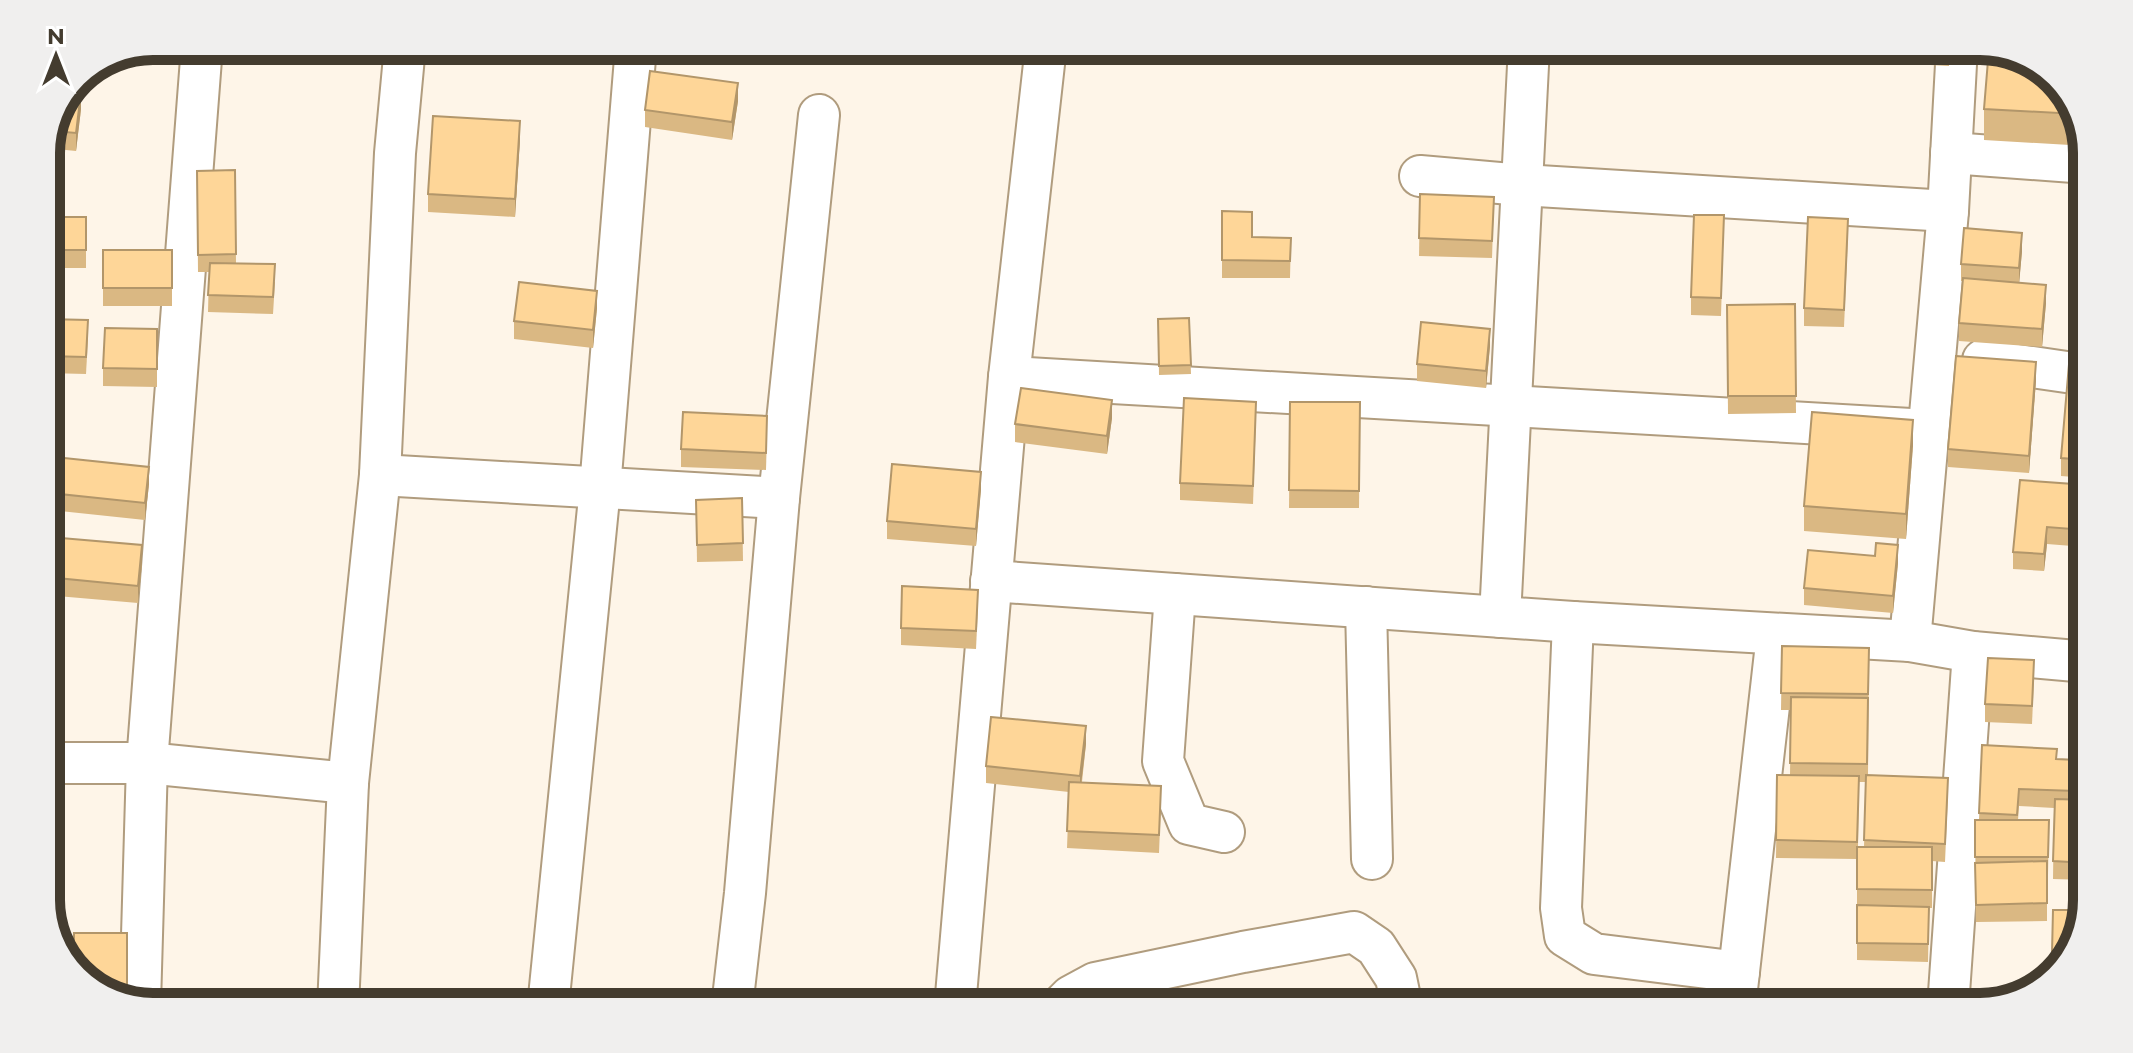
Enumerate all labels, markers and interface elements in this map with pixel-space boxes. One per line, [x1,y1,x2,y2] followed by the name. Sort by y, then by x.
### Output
[16,16,96,96] north arrow
[47,23,65,50] text: N

